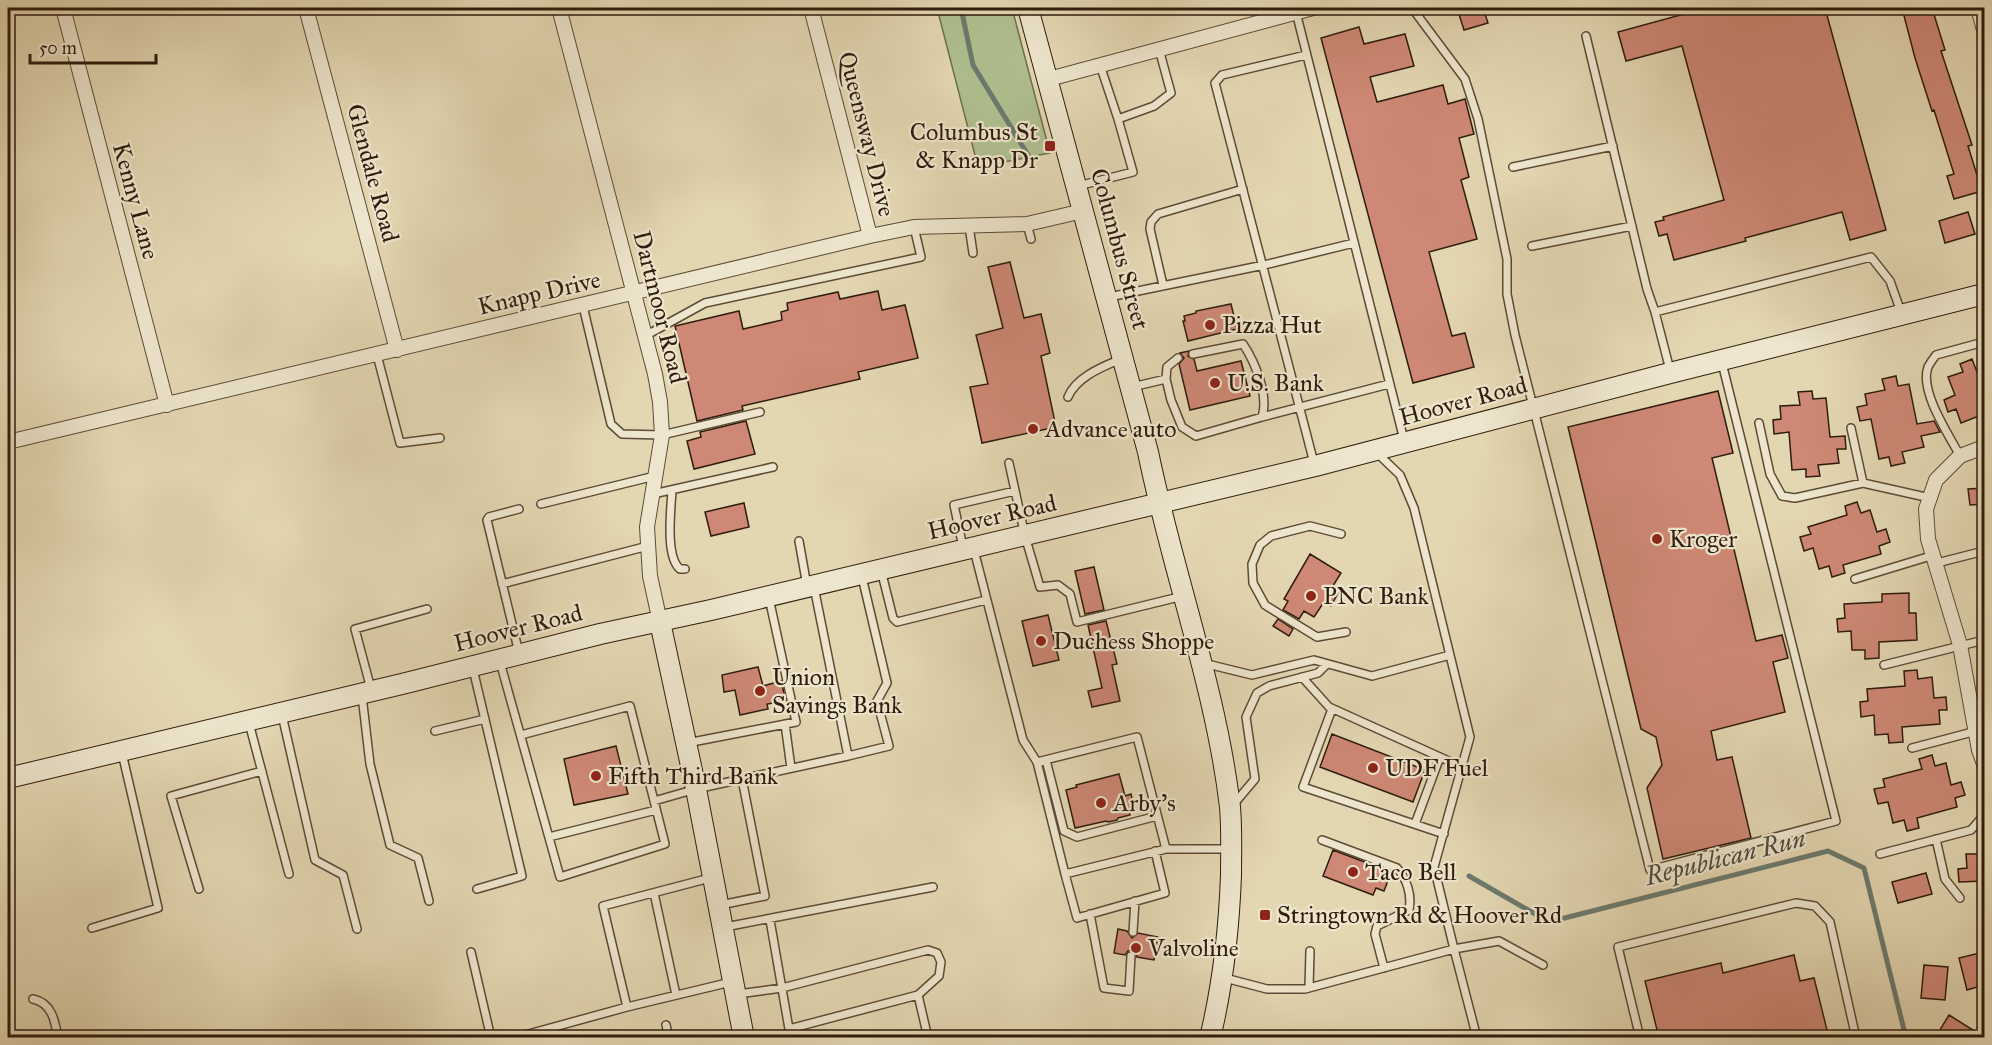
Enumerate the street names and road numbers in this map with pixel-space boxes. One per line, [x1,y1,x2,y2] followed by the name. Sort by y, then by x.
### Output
[832,48,902,220] street label: Queensway Drive
[340,101,406,245] street label: Glendale Road
[106,139,166,263] street label: Kenny Lane
[1084,165,1156,333] street label: Columbus Street
[627,227,693,387] street label: Dartmoor Road
[475,264,603,322] street label: Knapp Drive
[1396,370,1530,432] street label: Hoover Road
[925,488,1059,546] street label: Hoover Road
[451,598,585,658] street label: Hoover Road

